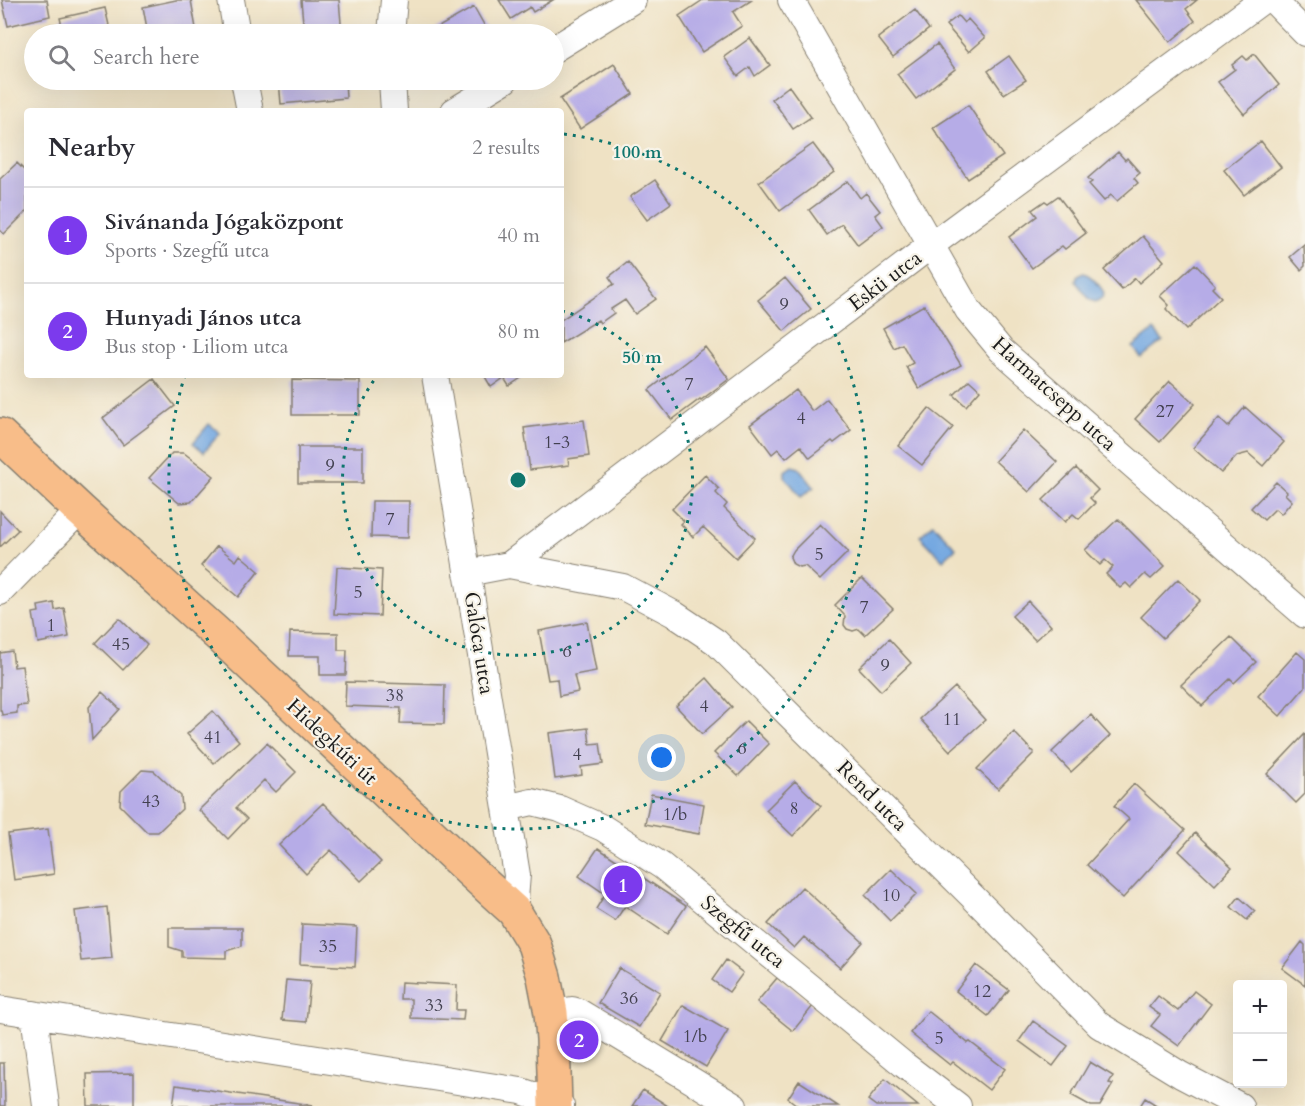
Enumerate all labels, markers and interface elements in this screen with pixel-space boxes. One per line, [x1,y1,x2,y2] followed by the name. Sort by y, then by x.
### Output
[24,24,564,90] search box
[45,41,78,74] icon: search
[93,42,200,72] text: Search here
[48,130,136,165] text: Nearby
[472,134,540,161] text: 2 results
[612,140,662,165] text: 100 m
[105,207,343,237] text: Sivánanda Jógaközpont
[62,222,73,249] text: 1
[497,222,540,249] text: 40 m
[105,237,269,264] text: Sports · Szegfű utca
[842,244,928,318] street label: Eskü utca
[779,292,789,317] house number: 9
[105,303,302,333] text: Hunyadi János utca
[62,318,73,345] text: 2
[497,318,540,345] text: 80 m
[985,330,1123,458] street label: Harmatcsepp utca
[105,333,289,360] text: Bus stop · Liliom utca
[622,345,662,370] text: 50 m
[684,372,694,397] house number: 7
[1156,399,1174,424] house number: 27
[796,406,806,431] house number: 4
[544,430,570,455] house number: 1-3
[325,453,335,478] house number: 9
[508,470,528,490] centre of rings
[385,507,395,532] house number: 7
[814,542,824,567] house number: 5
[353,580,363,605] house number: 5
[457,590,501,696] street label: Galóca utca
[859,595,869,620] house number: 7
[46,613,56,638] house number: 1
[112,632,130,657] house number: 45
[562,639,572,664] house number: 6
[880,653,890,678] house number: 9
[386,683,404,708] house number: 38
[280,692,384,792] street label: Hidegkúti út
[699,694,709,719] house number: 4
[943,707,961,732] house number: 11
[204,725,222,750] house number: 41
[737,736,747,761] house number: 6
[572,742,582,767] house number: 4
[647,743,676,772] your location
[830,754,914,838] street label: Rend utca
[142,789,160,814] house number: 43
[789,796,799,821] house number: 8
[663,802,687,827] house number: 1/b
[604,862,642,908] pin: 1
[882,883,900,908] house number: 10
[694,889,792,975] street label: Szegfű utca
[319,934,337,959] house number: 35
[973,979,991,1004] house number: 12
[1233,980,1287,1088] map controls
[1233,980,1287,1034] button: +
[620,986,638,1011] house number: 36
[425,993,443,1018] house number: 33
[560,1018,598,1062] pin: 2
[683,1024,707,1049] house number: 1/b
[934,1026,944,1051] house number: 5
[1233,1034,1287,1088] button: −

